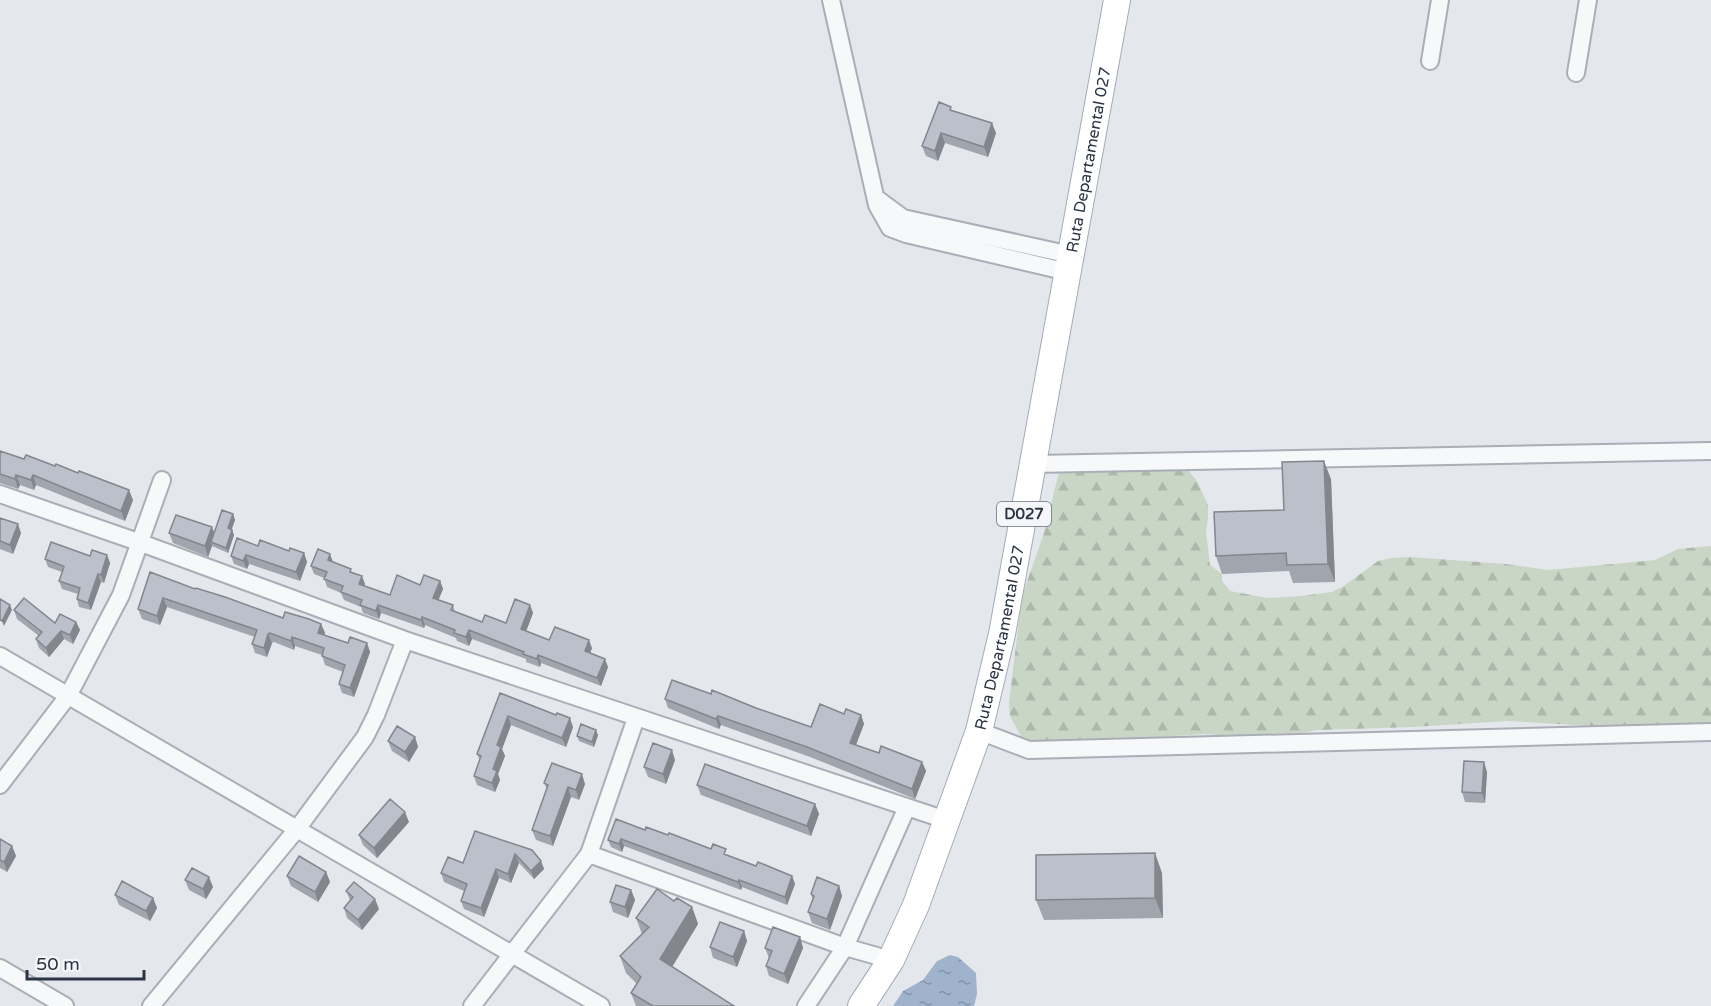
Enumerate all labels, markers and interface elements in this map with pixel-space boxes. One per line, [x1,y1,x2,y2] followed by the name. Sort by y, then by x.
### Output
[1062,66,1116,254] street label: Ruta Departamental 027
[997,502,1051,526] road number: D027
[971,544,1029,732] street label: Ruta Departamental 027
[27,943,144,981] scale bar
[36,953,80,975] text: 50 m

